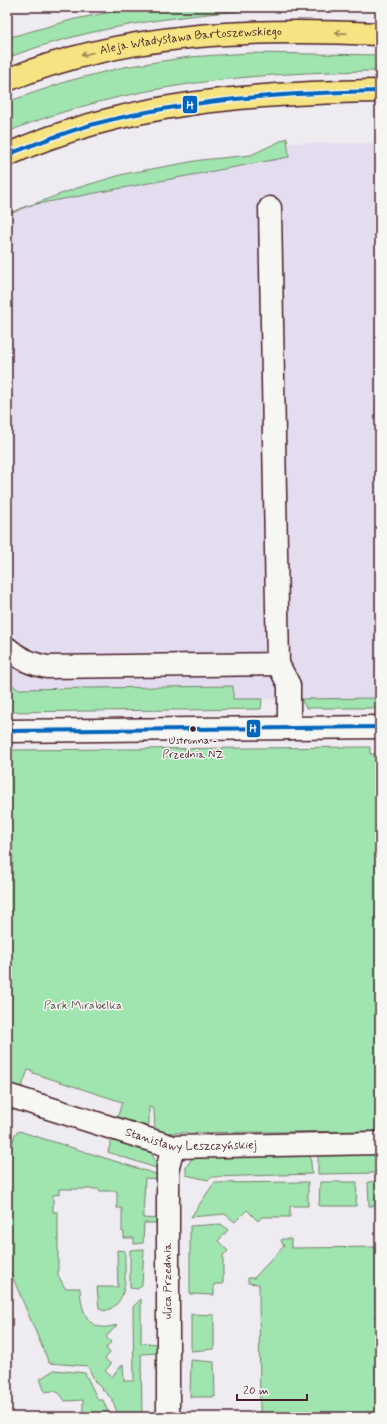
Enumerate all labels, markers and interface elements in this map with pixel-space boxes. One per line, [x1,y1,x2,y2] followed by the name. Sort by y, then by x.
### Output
[98,24,282,59] street label: Aleja Władysława Bartoszewskiego
[335,29,348,37] one-way arrow
[81,51,94,59] one-way arrow
[182,95,198,114] line badge: H
[186,99,194,113] text: H
[246,719,261,738] line badge: H
[249,722,257,736] text: H
[188,724,198,734] marker: Ustronna - Przednia NŻ
[162,734,224,762] place label: Ustronna - Przednia NŻ
[44,998,122,1014] park label: Park Mirabelka
[123,1124,257,1156] street label: Stanisławy Leszczyńskiej
[160,1242,176,1319] street label: ulica Przednia
[237,1376,307,1402] scale bar
[243,1383,269,1399] text: 20 m

